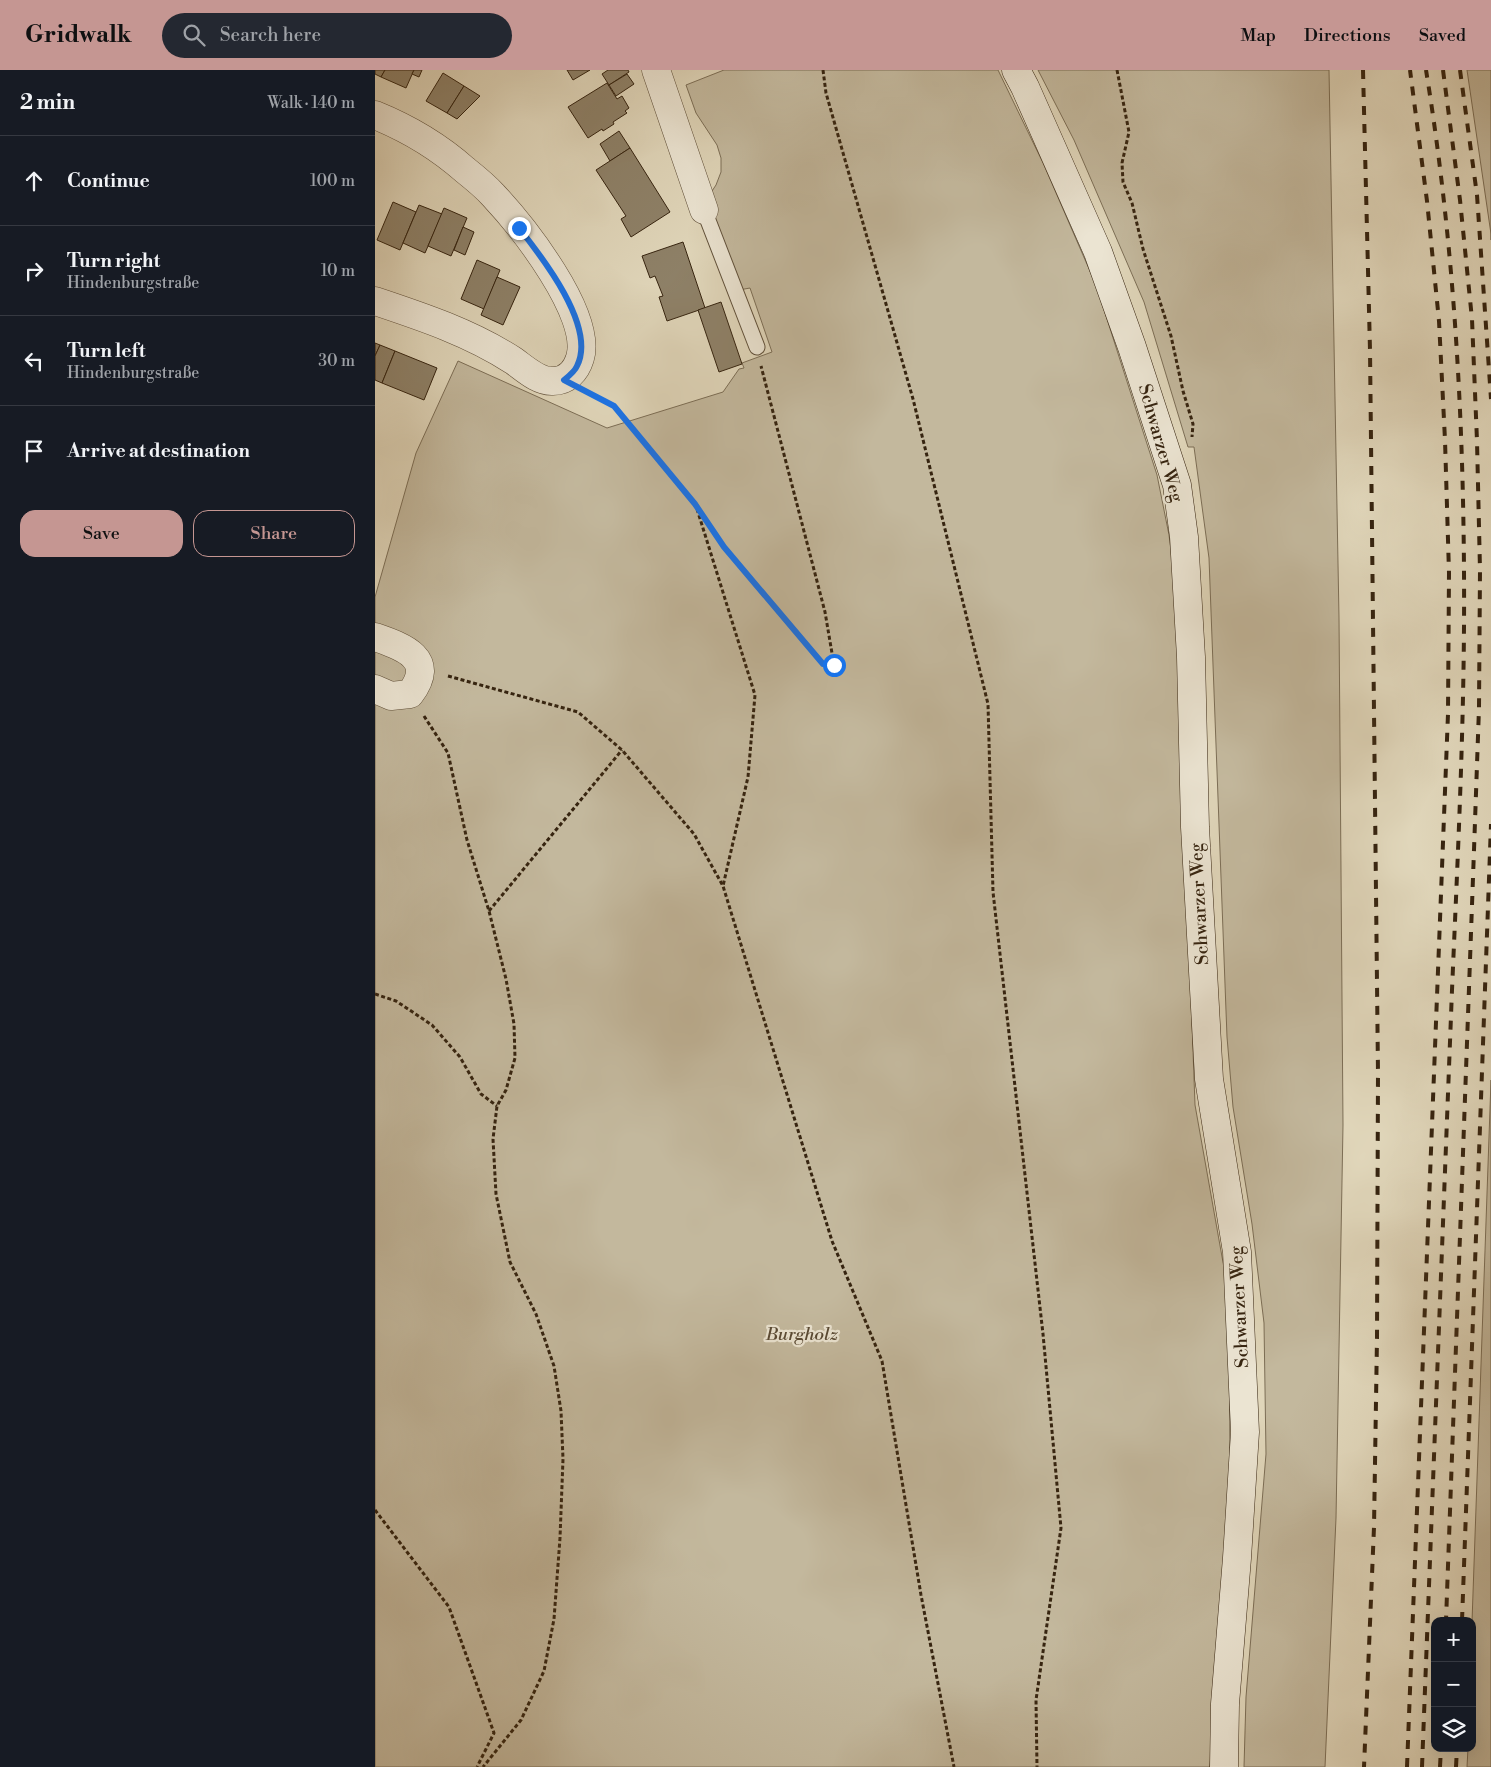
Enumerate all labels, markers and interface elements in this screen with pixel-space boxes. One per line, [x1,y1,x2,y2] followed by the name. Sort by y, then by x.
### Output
[162,13,512,58] search box
[25,20,132,50] text: Gridwalk
[180,21,208,49] icon: search
[220,23,321,47] text: Search here
[1240,24,1276,47] text: Map
[1304,24,1391,47] text: Directions
[1419,24,1466,47] text: Saved
[20,90,75,116] text: 2 min
[267,93,355,113] text: Walk · 140 m
[20,167,48,195] icon: ahead
[67,169,150,193] text: Continue
[310,171,355,191] text: 100 m
[508,217,531,240] route end
[67,249,160,273] text: Turn right
[20,257,48,285] icon: right
[321,261,355,281] text: 10 m
[67,273,199,293] text: Hindenburgstraße
[67,339,146,363] text: Turn left
[20,347,48,375] icon: left
[318,351,355,371] text: 30 m
[67,363,199,383] text: Hindenburgstraße
[1133,381,1189,506] street label: Schwarzer Weg
[20,437,48,465] icon: arrive
[67,439,250,463] text: Arrive at destination
[20,510,183,557] button: Save
[193,510,355,557] button: Share
[823,654,846,677] route start
[1185,842,1214,966] street label: Schwarzer Weg
[1225,1245,1254,1369] street label: Schwarzer Weg
[765,1323,839,1346] park label: Burgholz
[1431,1617,1476,1752] map controls
[1431,1617,1476,1662] button: +
[1431,1662,1476,1707] button: −
[1431,1707,1476,1752] button: layers

